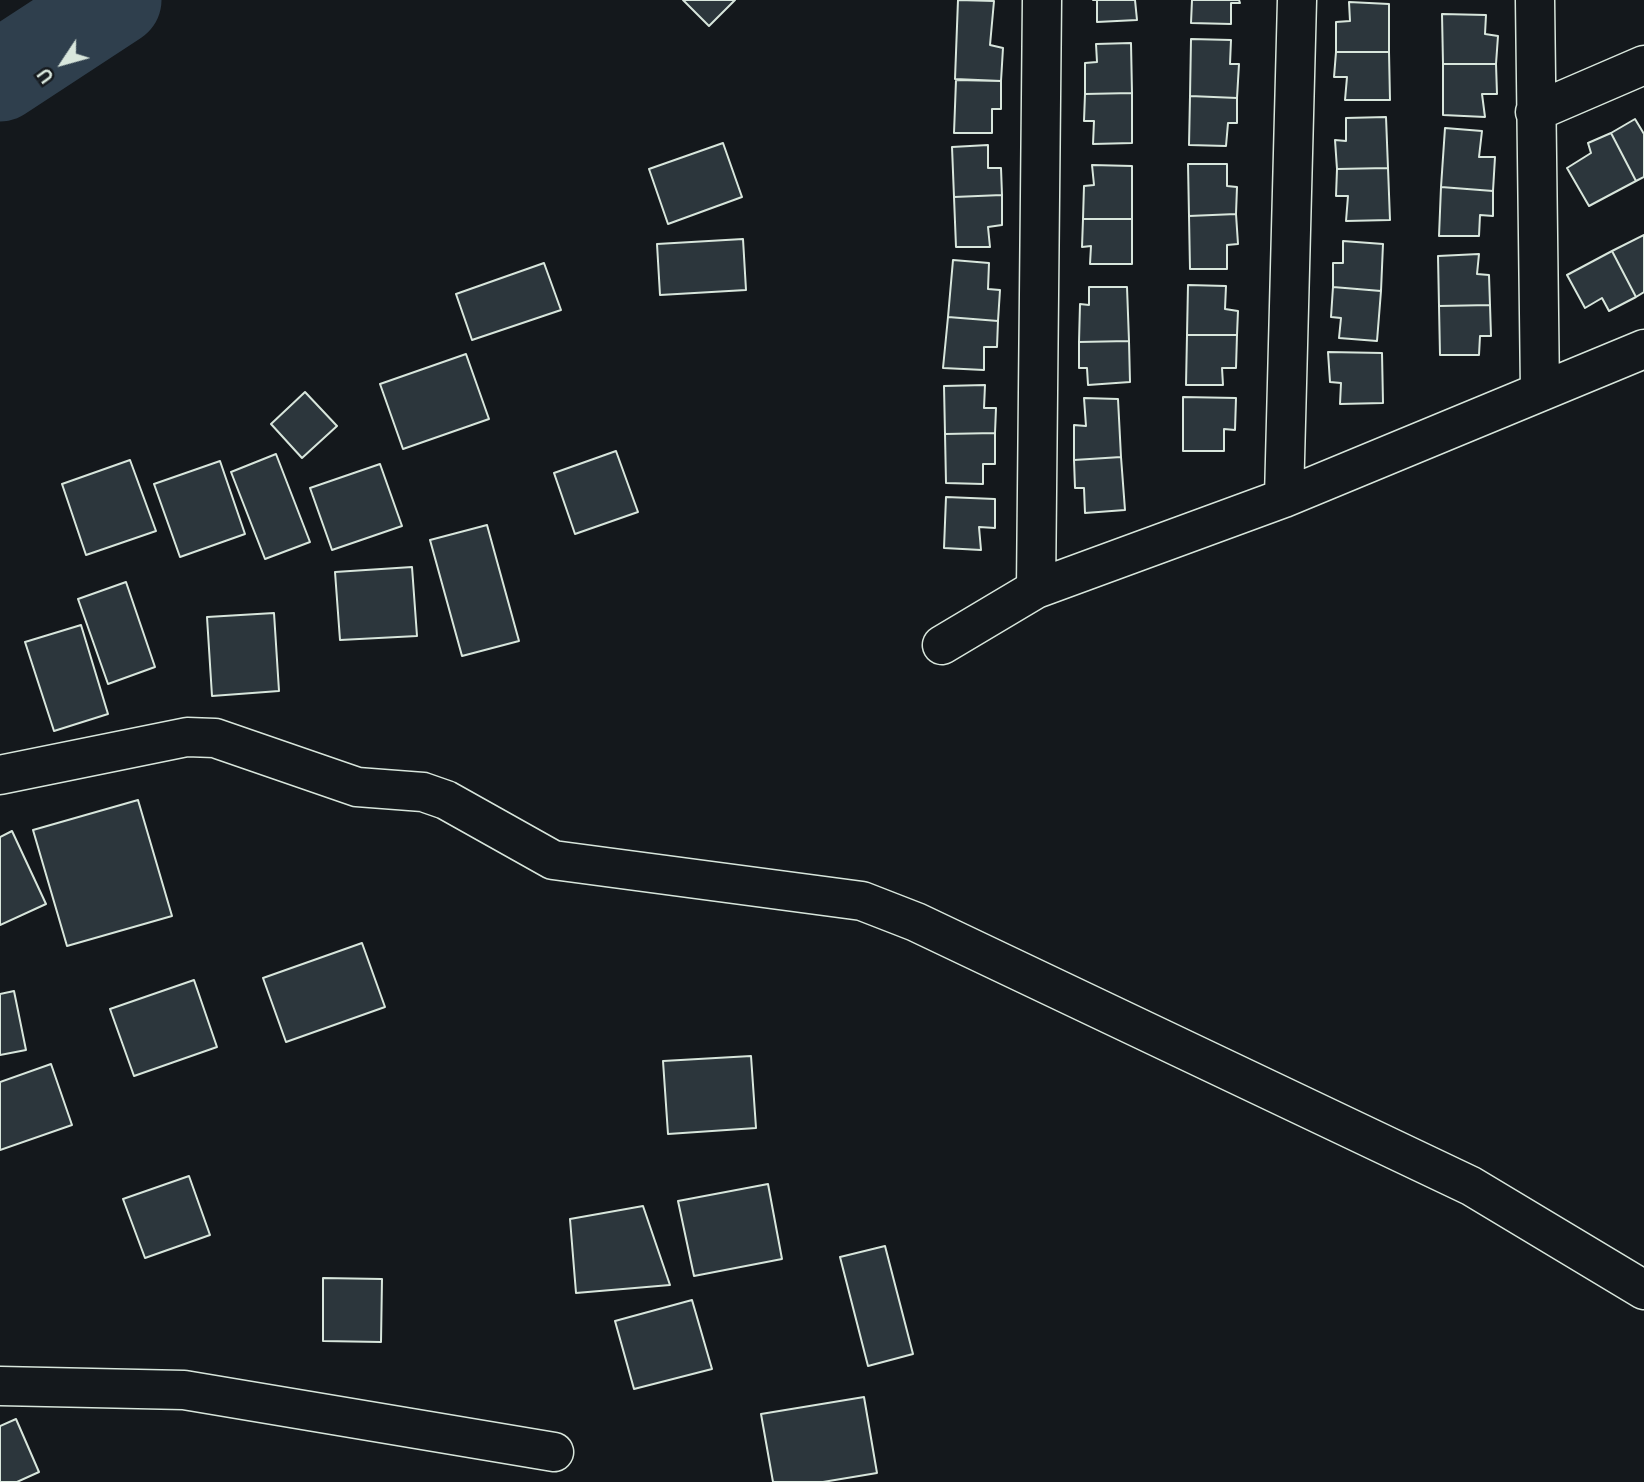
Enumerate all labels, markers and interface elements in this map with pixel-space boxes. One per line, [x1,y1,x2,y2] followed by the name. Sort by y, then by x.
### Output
[28,28,98,98] north arrow
[32,63,60,88] text: U

